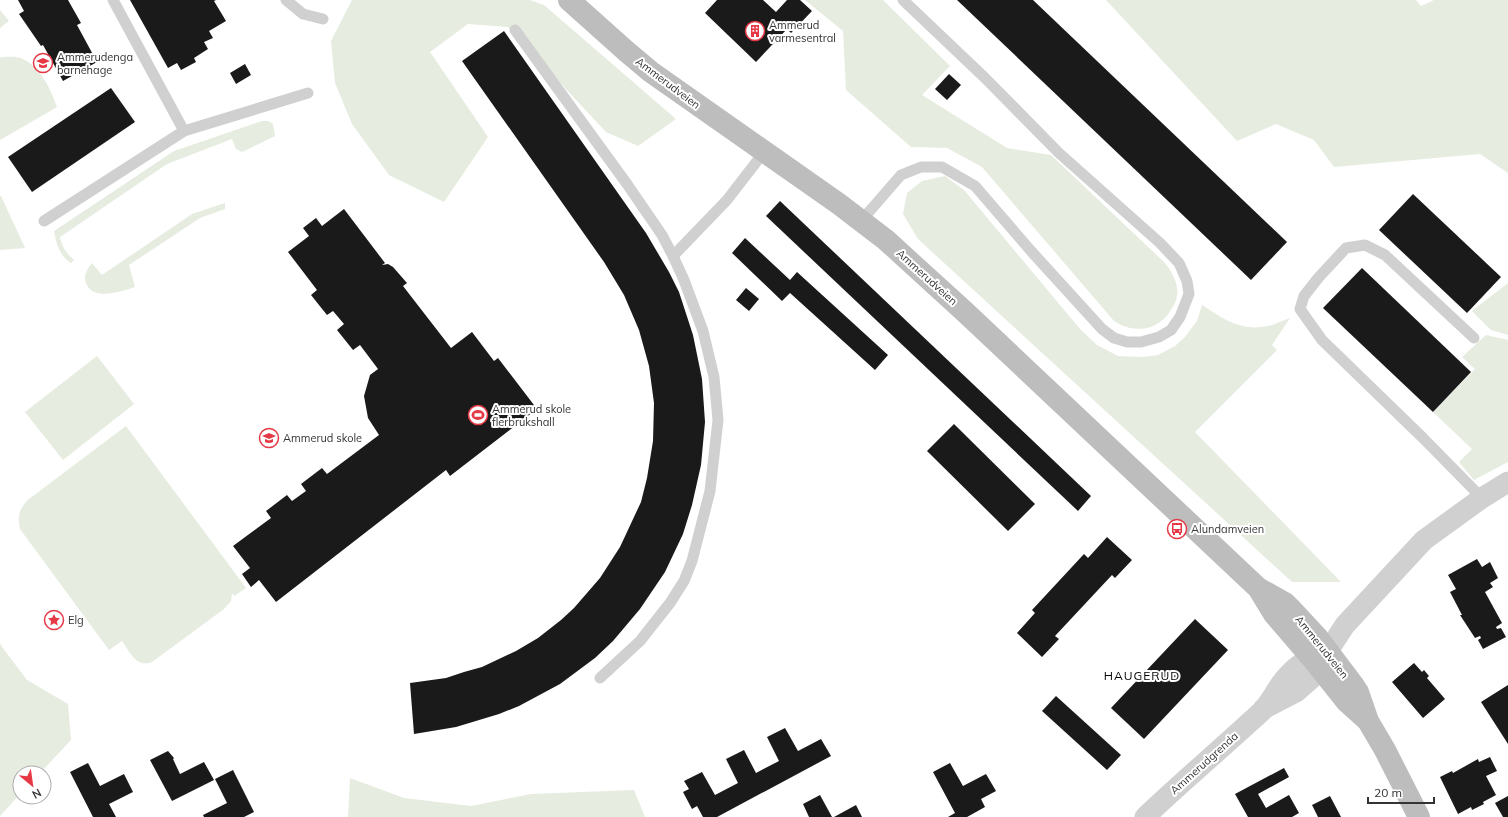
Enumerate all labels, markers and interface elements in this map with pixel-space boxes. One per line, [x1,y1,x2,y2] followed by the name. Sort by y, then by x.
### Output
[769,18,836,45] place label: Ammerud varmesentral
[744,20,766,42] building icon: Ammerud varmesentral
[57,50,133,77] place label: Ammerudenga barnehage
[32,52,54,74] school or university icon: Ammerudenga barnehage
[633,54,703,112] street label: Ammerudveien
[894,246,960,308] street label: Ammerudveien
[492,402,571,429] place label: Ammerud skole flerbrukshall
[467,404,489,426] sports icon: Ammerud skole flerbrukshall
[258,427,280,449] school or university icon: Ammerud skole
[283,431,362,445] place label: Ammerud skole
[1166,518,1188,540] bus stop icon: Alundamveien
[1191,522,1264,536] place label: Alundamveien
[43,609,65,631] place icon: Elg
[68,613,84,627] place label: Elg
[1292,613,1352,681] street label: Ammerudveien
[1104,668,1180,683] district label: HAUGERUD
[1167,729,1241,797] street label: Ammerudgrenda
[12,765,52,805] north arrow
[1368,779,1434,805] scale bar
[1374,785,1402,800] text: 20 m
[30,786,44,802] text: N

